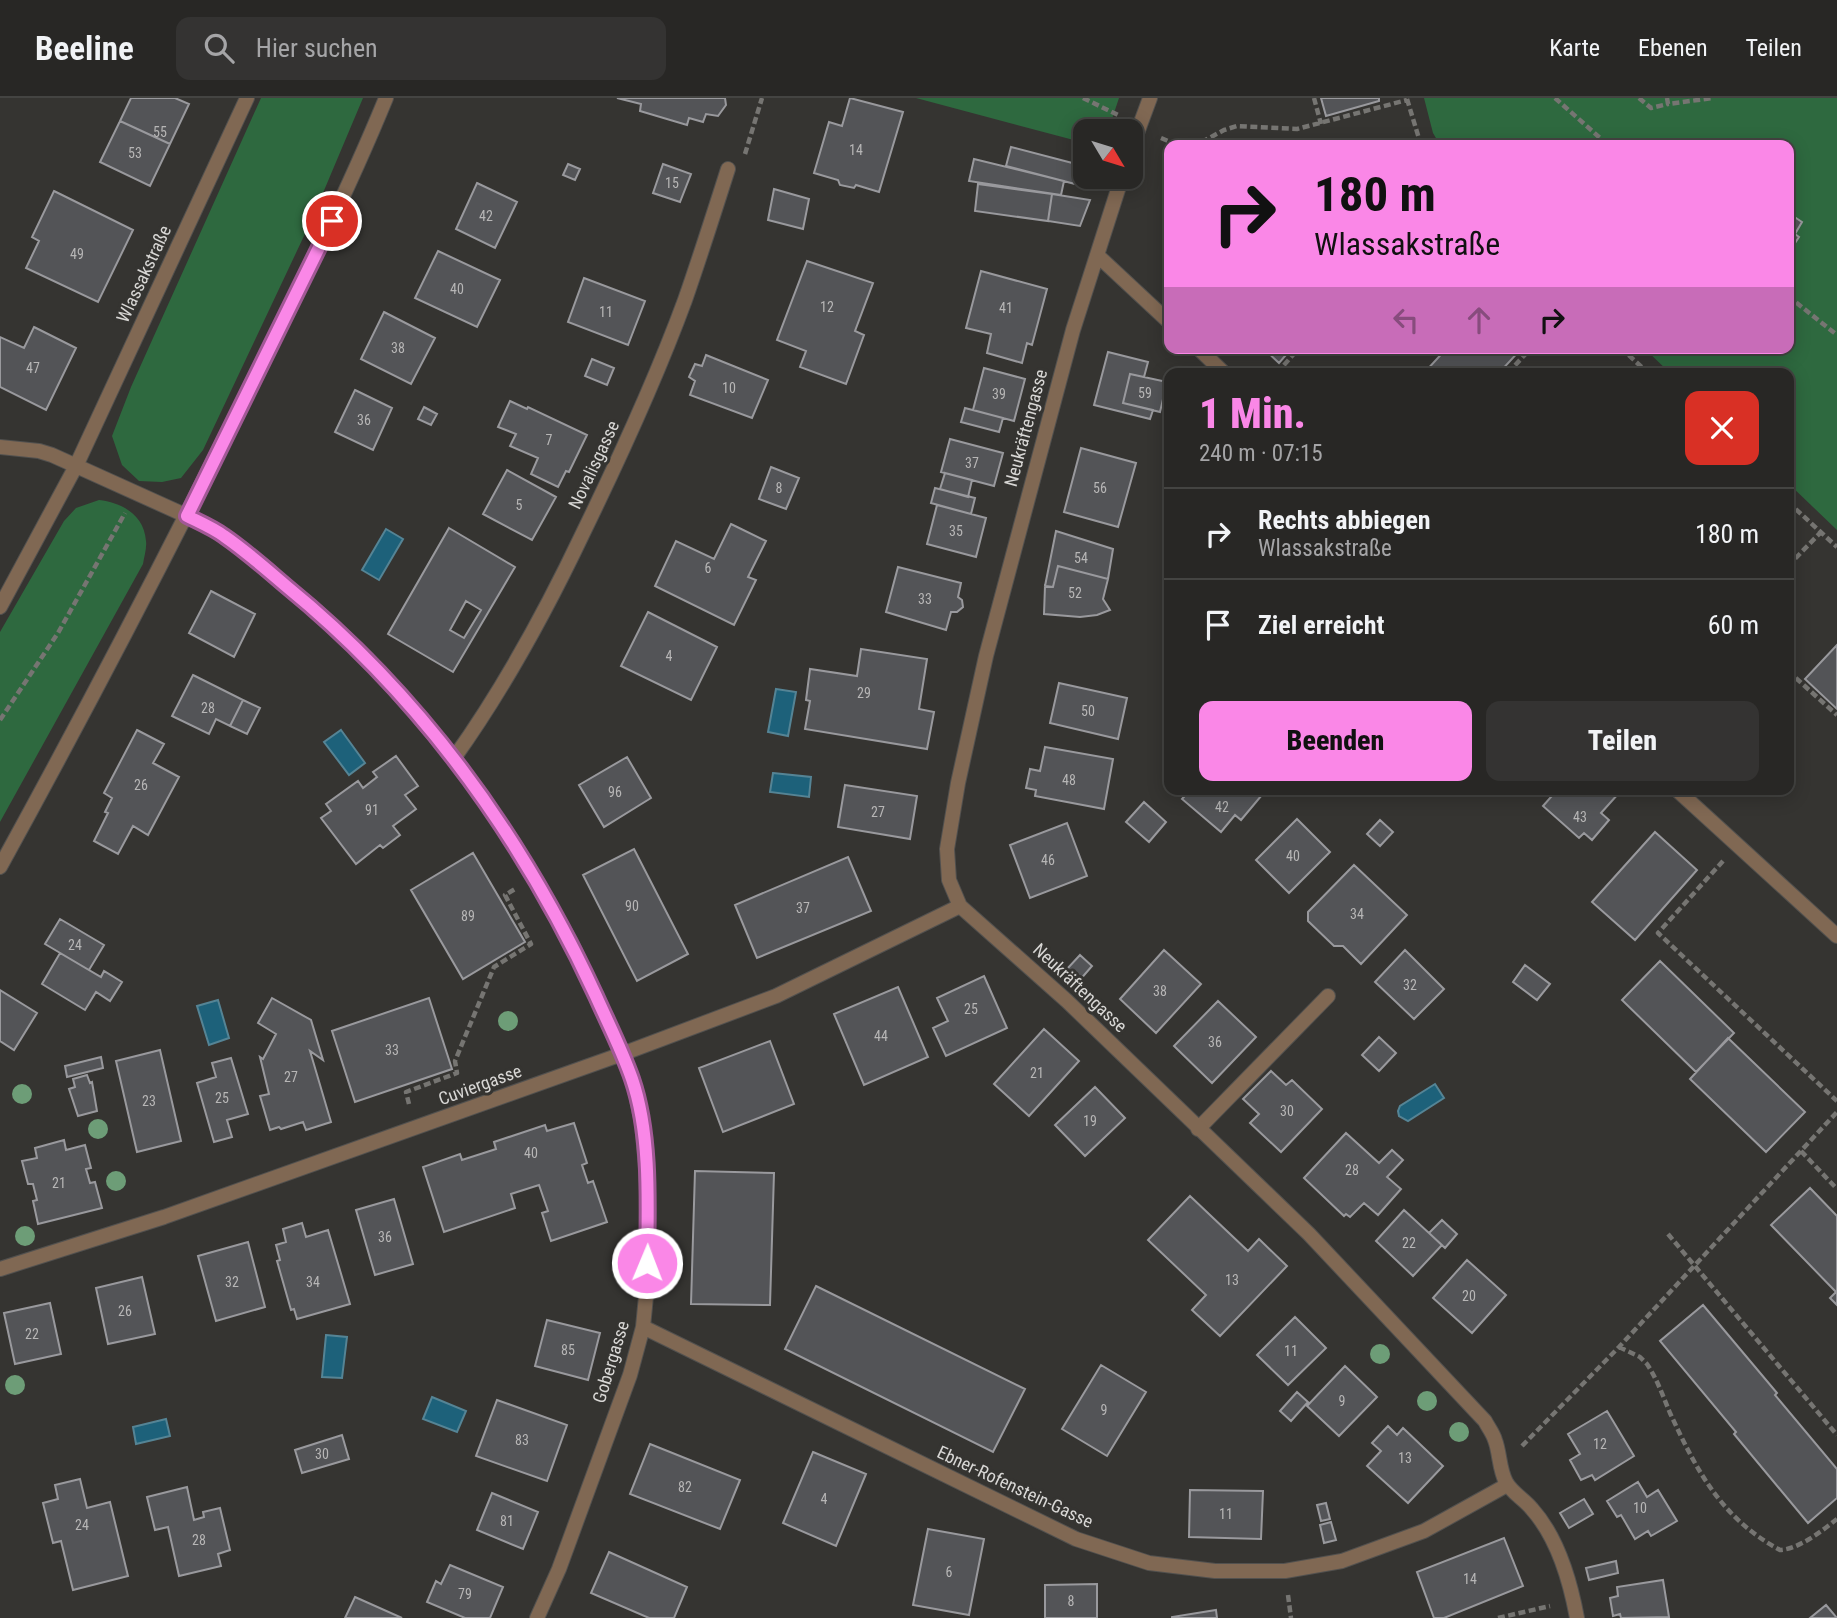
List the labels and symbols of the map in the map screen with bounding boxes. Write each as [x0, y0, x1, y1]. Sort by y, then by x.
north arrow [1073, 119, 1143, 189]
house number: 55 [153, 124, 167, 140]
house number: 14 [849, 142, 863, 158]
house number: 53 [128, 145, 142, 161]
house number: 15 [665, 175, 679, 191]
pin [302, 191, 362, 251]
house number: 42 [479, 208, 493, 224]
street label: Wlassakstraße [112, 222, 175, 326]
house number: 49 [70, 246, 84, 262]
house number: 40 [450, 281, 464, 297]
house number: 12 [820, 299, 834, 315]
house number: 41 [999, 300, 1013, 316]
house number: 11 [599, 304, 613, 320]
house number: 38 [391, 340, 405, 356]
house number: 47 [26, 360, 40, 376]
street label: Neukräftengasse [1000, 367, 1051, 489]
house number: 10 [722, 380, 736, 396]
house number: 59 [1138, 385, 1152, 401]
house number: 39 [992, 386, 1006, 402]
house number: 36 [357, 412, 371, 428]
street label: Novalisgasse [564, 417, 623, 512]
house number: 7 [546, 432, 553, 448]
house number: 37 [965, 455, 979, 471]
house number: 8 [776, 480, 783, 496]
house number: 56 [1093, 480, 1107, 496]
house number: 5 [516, 497, 523, 513]
house number: 35 [949, 523, 963, 539]
house number: 54 [1074, 550, 1088, 566]
house number: 6 [705, 560, 712, 576]
house number: 52 [1068, 585, 1082, 601]
house number: 33 [918, 591, 932, 607]
house number: 4 [666, 648, 673, 664]
house number: 29 [857, 685, 871, 701]
house number: 28 [201, 700, 215, 716]
house number: 50 [1081, 703, 1095, 719]
house number: 48 [1062, 772, 1076, 788]
house number: 26 [134, 777, 148, 793]
house number: 96 [608, 784, 622, 800]
house number: 42 [1215, 799, 1229, 815]
house number: 91 [365, 802, 379, 818]
house number: 27 [871, 804, 885, 820]
house number: 43 [1573, 809, 1587, 825]
house number: 40 [1286, 848, 1300, 864]
house number: 46 [1041, 852, 1055, 868]
house number: 90 [625, 898, 639, 914]
house number: 37 [796, 900, 810, 916]
house number: 34 [1350, 906, 1364, 922]
house number: 89 [461, 908, 475, 924]
house number: 24 [68, 937, 82, 953]
street label: Neukräftengasse [1029, 939, 1132, 1036]
house number: 32 [1403, 977, 1417, 993]
house number: 38 [1153, 983, 1167, 999]
house number: 25 [964, 1001, 978, 1017]
house number: 44 [874, 1028, 888, 1044]
house number: 36 [1208, 1034, 1222, 1050]
house number: 33 [385, 1042, 399, 1058]
street label: Cuviergasse [435, 1060, 524, 1109]
house number: 21 [1030, 1065, 1044, 1081]
house number: 27 [284, 1069, 298, 1085]
house number: 25 [215, 1090, 229, 1106]
house number: 23 [142, 1093, 156, 1109]
house number: 30 [1280, 1103, 1294, 1119]
house number: 19 [1083, 1113, 1097, 1129]
house number: 40 [524, 1145, 538, 1161]
house number: 28 [1345, 1162, 1359, 1178]
house number: 21 [52, 1175, 66, 1191]
position arrow [610, 1226, 684, 1300]
house number: 36 [378, 1229, 392, 1245]
house number: 22 [1402, 1235, 1416, 1251]
house number: 13 [1225, 1272, 1239, 1288]
house number: 32 [225, 1274, 239, 1290]
house number: 34 [306, 1274, 320, 1290]
house number: 20 [1462, 1288, 1476, 1304]
house number: 26 [118, 1303, 132, 1319]
street label: Gobergasse [588, 1318, 633, 1405]
house number: 22 [25, 1326, 39, 1342]
house number: 85 [561, 1342, 575, 1358]
house number: 11 [1284, 1343, 1298, 1359]
house number: 9 [1339, 1393, 1345, 1409]
house number: 9 [1101, 1402, 1107, 1418]
house number: 83 [515, 1432, 529, 1448]
house number: 12 [1593, 1436, 1607, 1452]
street label: Ebner-Rofenstein-Gasse [934, 1441, 1096, 1532]
house number: 30 [315, 1446, 329, 1462]
house number: 13 [1398, 1450, 1412, 1466]
house number: 82 [678, 1479, 692, 1495]
house number: 4 [821, 1491, 828, 1507]
house number: 10 [1633, 1500, 1647, 1516]
house number: 11 [1219, 1506, 1233, 1522]
house number: 81 [500, 1513, 514, 1529]
house number: 24 [75, 1517, 89, 1533]
house number: 28 [192, 1532, 206, 1548]
house number: 6 [946, 1564, 953, 1580]
house number: 14 [1463, 1571, 1477, 1587]
house number: 79 [458, 1586, 472, 1602]
house number: 8 [1068, 1593, 1075, 1609]

